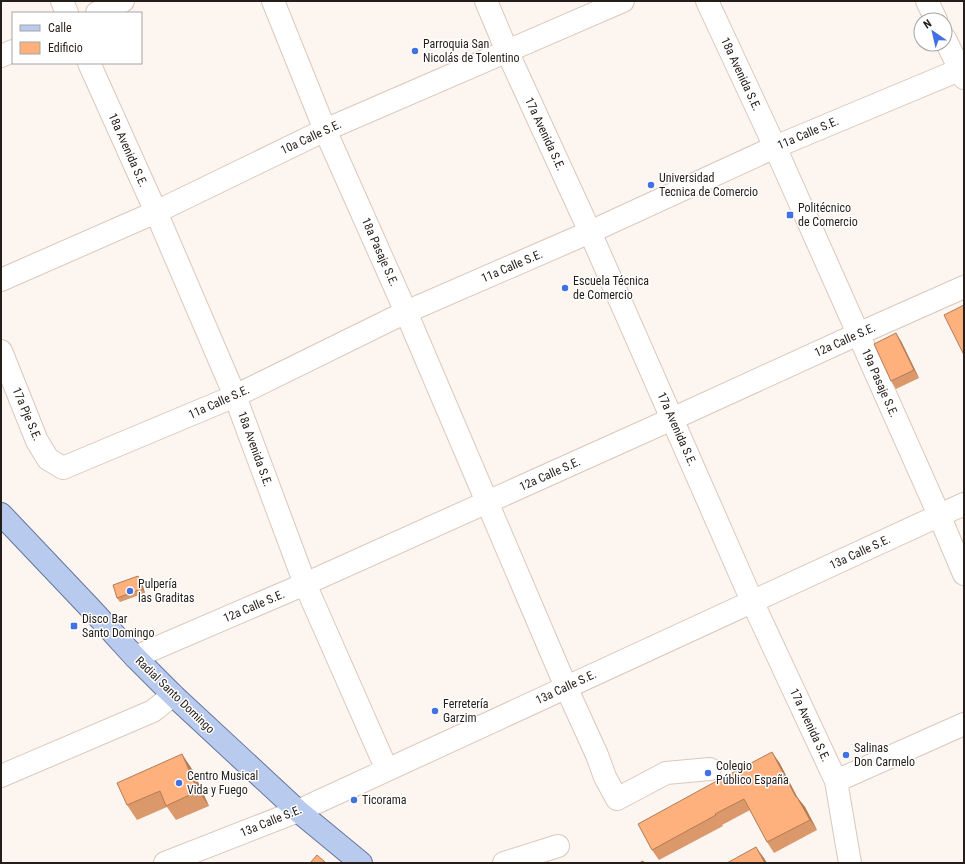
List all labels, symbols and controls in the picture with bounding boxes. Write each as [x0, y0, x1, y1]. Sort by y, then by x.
legend [12, 12, 142, 64]
north arrow [913, 12, 953, 52]
text: N [921, 17, 934, 31]
text: Calle [48, 21, 72, 35]
street label: 18a Avenida S.E. [718, 35, 764, 113]
place label: Parroquia San Nicolás de Tolentino [423, 37, 520, 65]
text: Edificio [48, 41, 83, 55]
marker: Parroquia San Nicolás de Tolentino [410, 46, 420, 56]
street label: 17a Avenida S.E. [522, 95, 568, 173]
street label: 18a Avenida S.E. [105, 111, 151, 189]
street label: 11a Calle S.E. [775, 114, 841, 152]
street label: 10a Calle S.E. [278, 117, 344, 157]
place label: Universidad Tecnica de Comercio [659, 171, 758, 199]
marker: Universidad Tecnica de Comercio [646, 180, 656, 190]
place label: Politécnico de Comercio [798, 201, 858, 229]
marker: Politécnico de Comercio [785, 210, 795, 220]
street label: 18a Pasaje S.E. [359, 216, 401, 288]
street label: 11a Calle S.E. [479, 247, 545, 285]
place label: Escuela Técnica de Comercio [573, 274, 649, 302]
marker: Escuela Técnica de Comercio [560, 283, 570, 293]
street label: 12a Calle S.E. [812, 320, 878, 360]
street label: 19a Pasaje S.E. [859, 347, 901, 419]
street label: 11a Calle S.E. [186, 382, 252, 422]
street label: 17a Pje S.E. [9, 385, 45, 443]
street label: 17a Avenida S.E. [654, 390, 700, 468]
street label: 18a Avenida S.E. [235, 409, 275, 489]
street label: 12a Calle S.E. [517, 454, 583, 494]
street label: 13a Calle S.E. [827, 532, 893, 572]
place label: Pulpería las Graditas [138, 577, 194, 605]
marker: Pulpería las Graditas [125, 586, 135, 596]
street label: 12a Calle S.E. [221, 587, 287, 625]
place label: Disco Bar Santo Domingo [82, 612, 154, 640]
marker: Disco Bar Santo Domingo [69, 621, 79, 631]
street label: Radial Santo Domingo [133, 654, 217, 736]
street label: 13a Calle S.E. [533, 667, 599, 707]
street label: 17a Avenida S.E. [787, 686, 833, 764]
place label: Ferretería Garzim [443, 697, 489, 725]
marker: Ferretería Garzim [430, 706, 440, 716]
place label: Salinas Don Carmelo [854, 741, 915, 769]
marker: Salinas Don Carmelo [841, 750, 851, 760]
place label: Colegio Público España [716, 759, 789, 787]
marker: Colegio Público España [703, 768, 713, 778]
place label: Centro Musical Vida y Fuego [187, 769, 258, 797]
marker: Centro Musical Vida y Fuego [174, 778, 184, 788]
place label: Ticorama [362, 793, 407, 807]
marker: Ticorama [349, 795, 359, 805]
street label: 13a Calle S.E. [238, 802, 304, 840]

